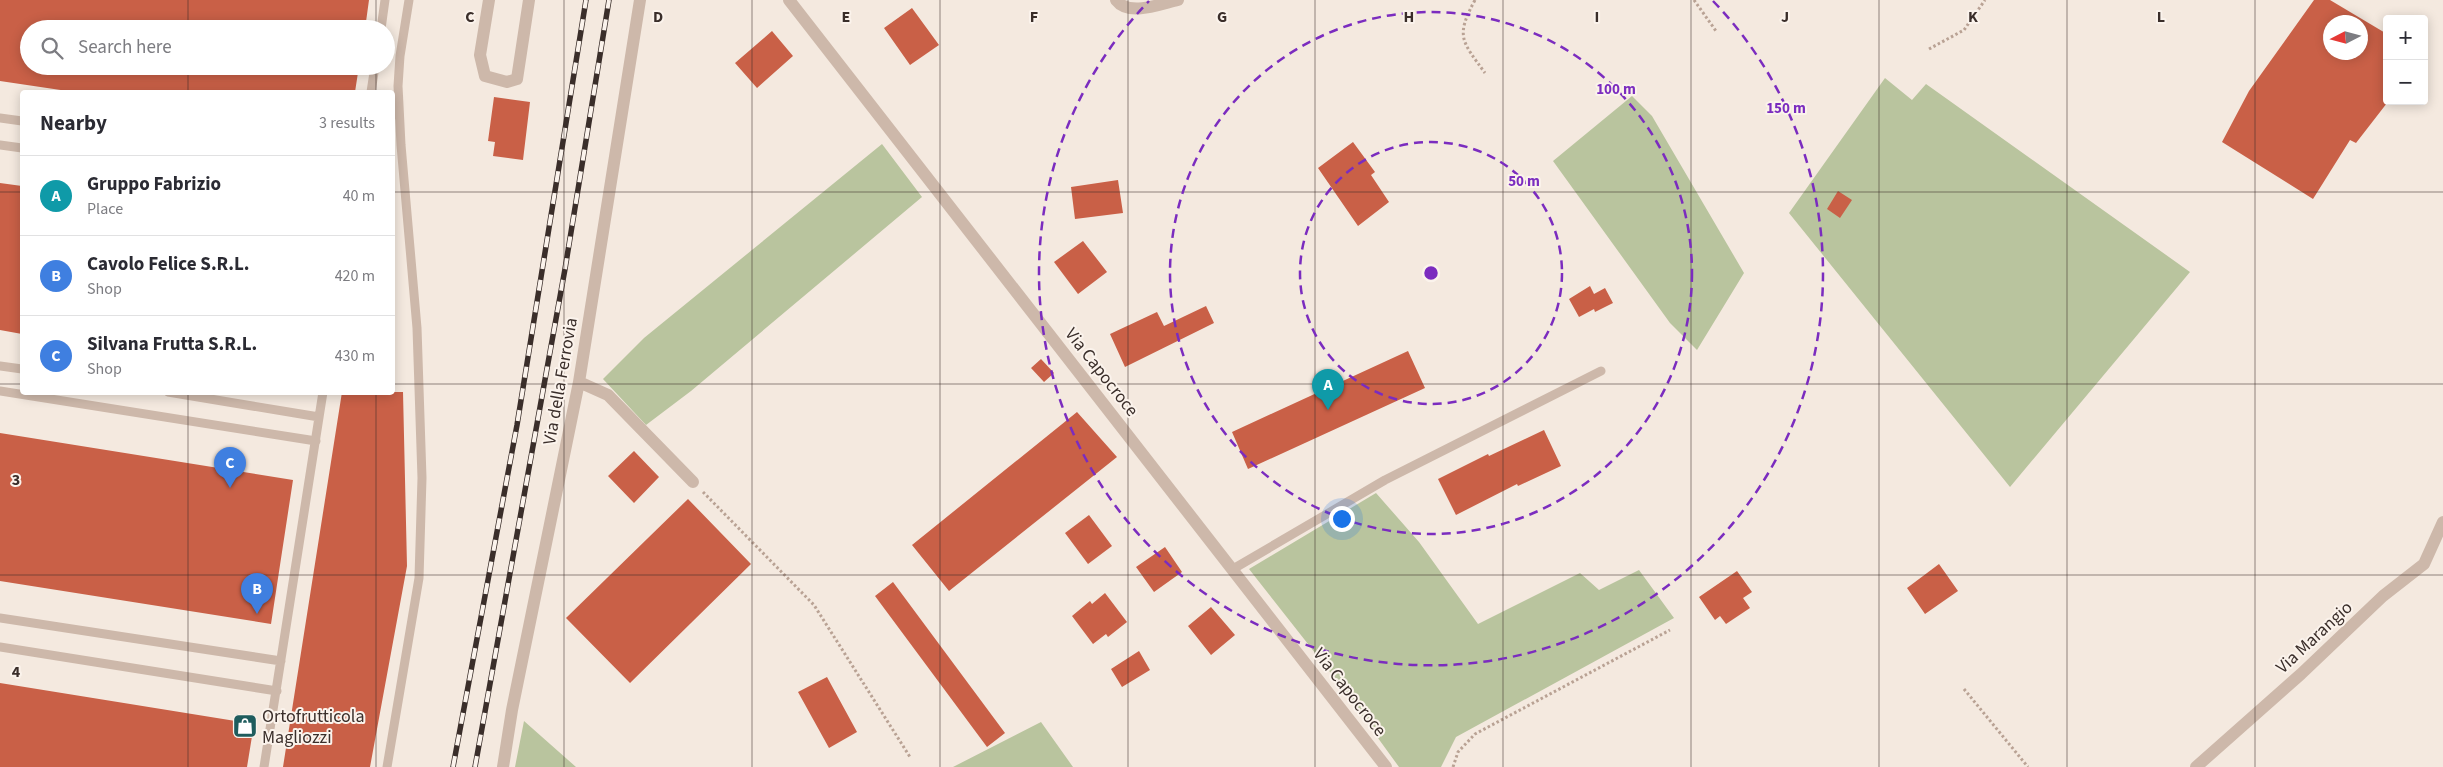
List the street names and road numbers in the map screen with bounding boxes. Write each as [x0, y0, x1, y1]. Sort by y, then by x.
street label: Via della Ferrovia [537, 316, 584, 447]
street label: Via Capocroce [1059, 323, 1144, 422]
street label: Via Marangio [2271, 595, 2358, 679]
street label: Via Capocroce [1307, 643, 1392, 742]

